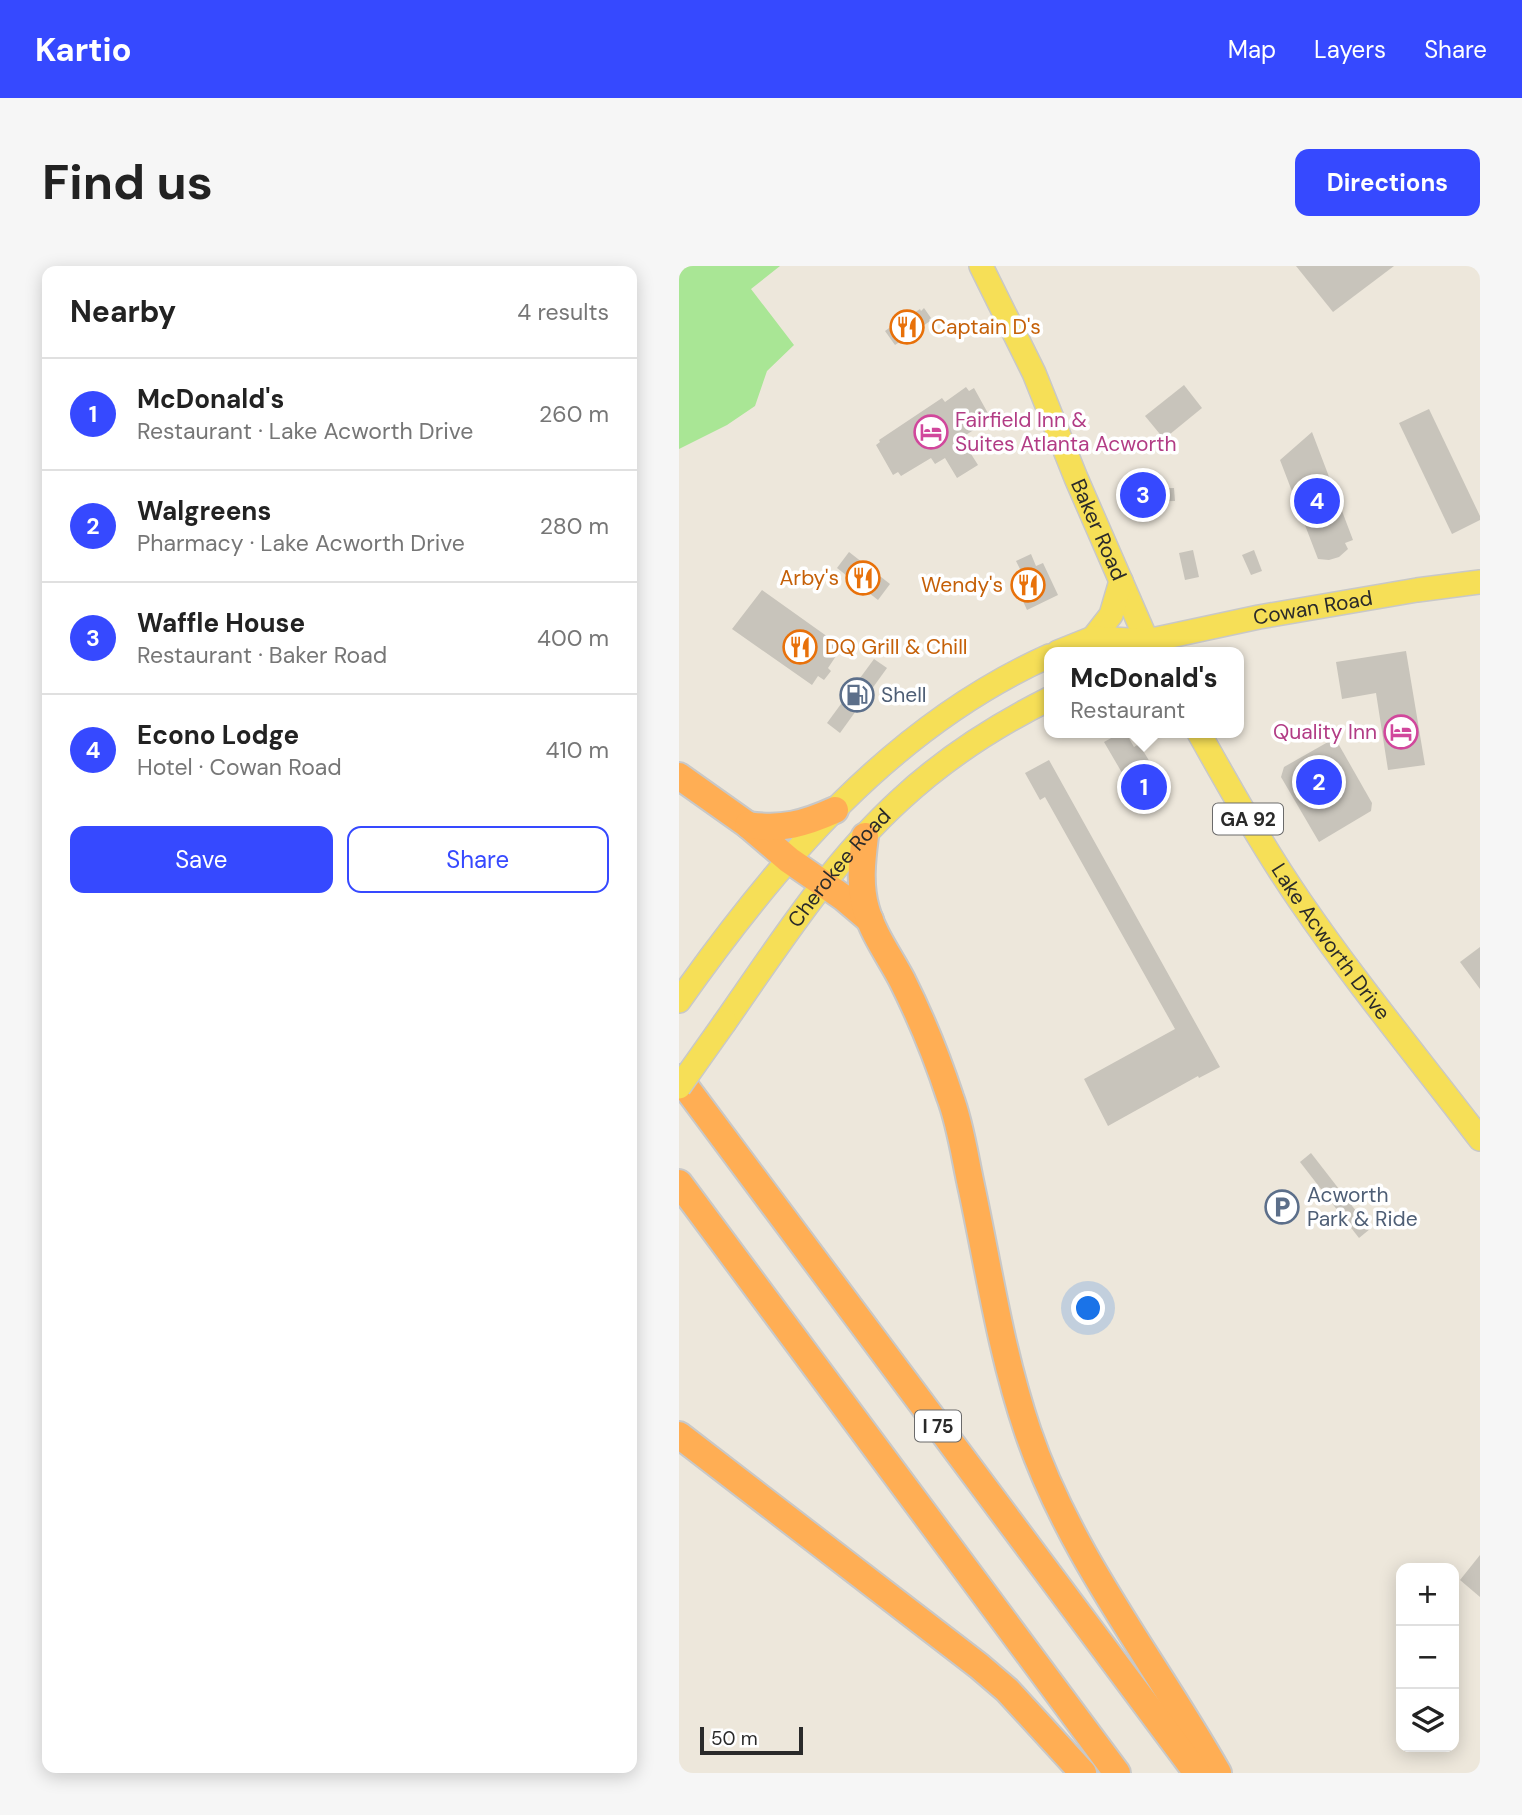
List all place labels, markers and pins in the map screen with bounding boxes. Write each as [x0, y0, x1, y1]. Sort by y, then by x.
restaurant icon: Captain D's [888, 308, 926, 346]
place label: Captain D's [931, 313, 1041, 341]
place label: Fairfield Inn & Suites Atlanta Acworth [955, 406, 1177, 458]
hotel icon: Fairfield Inn & Suites Atlanta Acworth [912, 413, 950, 451]
pin: 3 [1120, 469, 1166, 521]
pin: 4 [1294, 475, 1340, 527]
restaurant icon: Arby's [844, 559, 882, 597]
place label: Arby's [779, 564, 839, 592]
restaurant icon: Wendy's [1009, 566, 1047, 604]
place label: Wendy's [921, 571, 1003, 599]
restaurant icon: DQ Grill & Chill [781, 628, 819, 666]
place label: DQ Grill & Chill [825, 633, 968, 661]
fuel station icon: Shell [838, 676, 876, 714]
place label: Shell [881, 681, 927, 709]
hotel icon: Quality Inn [1382, 713, 1420, 751]
place label: Quality Inn [1273, 718, 1377, 746]
pin: 2 [1296, 756, 1342, 808]
pin: 1 [1121, 761, 1167, 813]
place label: Acworth Park & Ride [1307, 1181, 1418, 1233]
parking icon: Acworth Park & Ride [1263, 1188, 1301, 1226]

